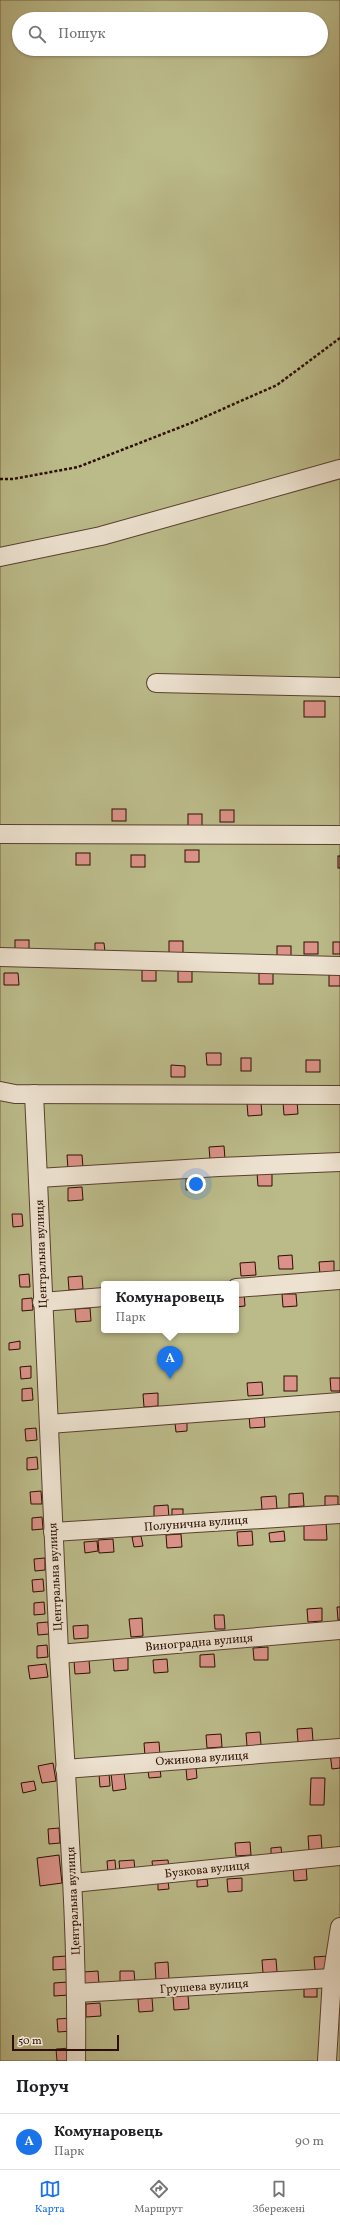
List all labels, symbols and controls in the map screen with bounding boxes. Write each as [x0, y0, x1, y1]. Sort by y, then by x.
search box [12, 12, 328, 56]
icon: search [26, 23, 48, 45]
text: Пошук [58, 24, 106, 45]
your location [186, 1174, 206, 1194]
street label: Центральна вулиця [32, 1199, 52, 1309]
popup [101, 1281, 239, 1333]
text: Комунаровець [116, 1288, 224, 1309]
text: Парк [116, 1309, 146, 1327]
pin: A [157, 1346, 183, 1379]
street label: Полунична вулиця [144, 1512, 249, 1536]
street label: Центральна вулиця [45, 1522, 67, 1632]
street label: Виноградна вулиця [144, 1630, 254, 1656]
street label: Ожинова вулиця [155, 1748, 249, 1770]
street label: Центральна вулиця [63, 1846, 85, 1956]
street label: Бузкова вулиця [164, 1858, 250, 1882]
street label: Грушева вулиця [159, 1976, 249, 1998]
scale bar [12, 2033, 119, 2052]
text: 50 m [18, 2034, 42, 2049]
text: Поруч [16, 2076, 69, 2099]
text: Комунаровець [54, 2122, 163, 2143]
text: A [24, 2133, 34, 2151]
text: 90 m [295, 2133, 324, 2151]
text: Парк [54, 2143, 84, 2161]
tab: Карта [35, 2178, 65, 2217]
tab: Маршрут [134, 2178, 183, 2217]
tab: Збережені [253, 2178, 305, 2217]

